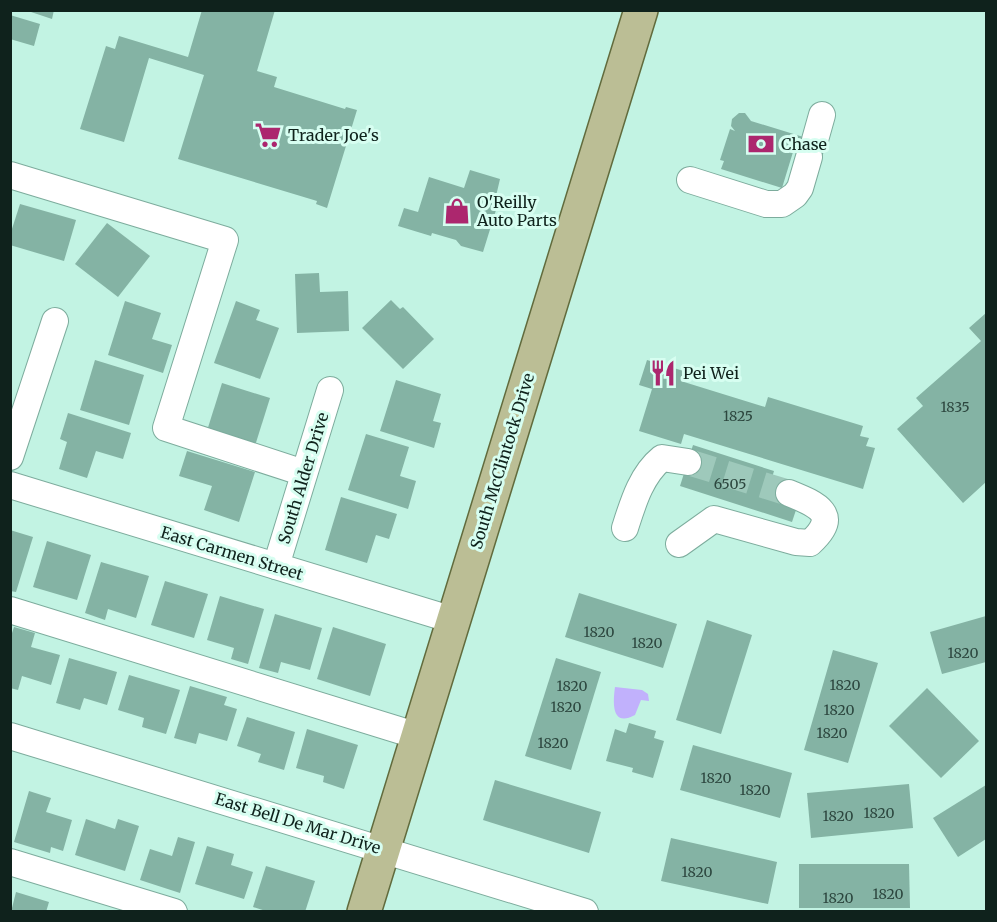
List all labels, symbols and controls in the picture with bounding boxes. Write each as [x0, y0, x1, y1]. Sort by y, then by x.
supermarket icon: Trader Joe's [253, 120, 283, 150]
place label: Trader Joe's [288, 125, 379, 145]
bank icon: Chase [746, 129, 776, 159]
place label: Chase [781, 134, 827, 154]
place label: O'Reilly Auto Parts [476, 192, 557, 230]
shop icon: O'Reilly Auto Parts [442, 196, 472, 226]
restaurant icon: Pei Wei [648, 358, 678, 388]
place label: Pei Wei [683, 363, 739, 383]
street label: South McClintock Drive [466, 370, 538, 552]
house number: 1835 [940, 398, 970, 416]
house number: 1825 [723, 407, 753, 425]
street label: South Alder Drive [273, 410, 333, 546]
house number: 6505 [714, 475, 746, 493]
street label: East Carmen Street [158, 522, 306, 584]
house number: 1820 [583, 623, 615, 641]
house number: 1820 [631, 634, 663, 652]
house number: 1820 [947, 644, 979, 662]
house number: 1820 [829, 676, 861, 694]
house number: 1820 [556, 677, 588, 695]
house number: 1820 [550, 698, 582, 716]
house number: 1820 [823, 701, 855, 719]
house number: 1820 [816, 724, 848, 742]
house number: 1820 [537, 734, 569, 752]
house number: 1820 [700, 769, 732, 787]
house number: 1820 [739, 781, 771, 799]
street label: East Bell De Mar Drive [213, 788, 383, 858]
house number: 1820 [863, 804, 895, 822]
house number: 1820 [822, 807, 854, 825]
house number: 1820 [681, 863, 713, 881]
house number: 1820 [872, 885, 904, 903]
house number: 1820 [822, 889, 854, 907]

